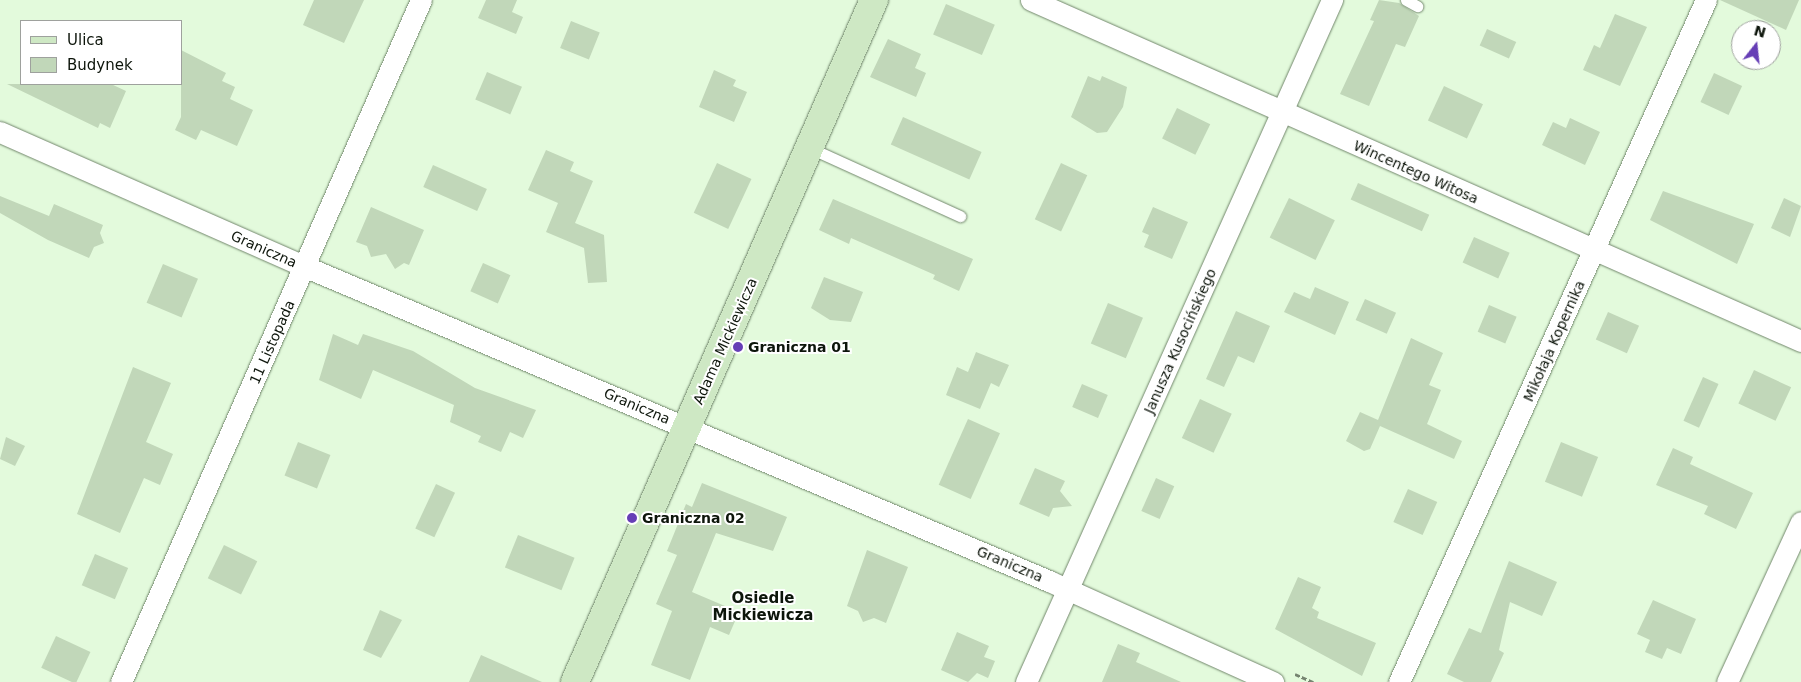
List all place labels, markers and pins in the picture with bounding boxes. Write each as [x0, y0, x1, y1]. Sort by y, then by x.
place label: Graniczna 01 [748, 339, 851, 355]
marker: Graniczna 01 [732, 341, 744, 353]
place label: Graniczna 02 [642, 510, 745, 526]
marker: Graniczna 02 [626, 512, 638, 524]

